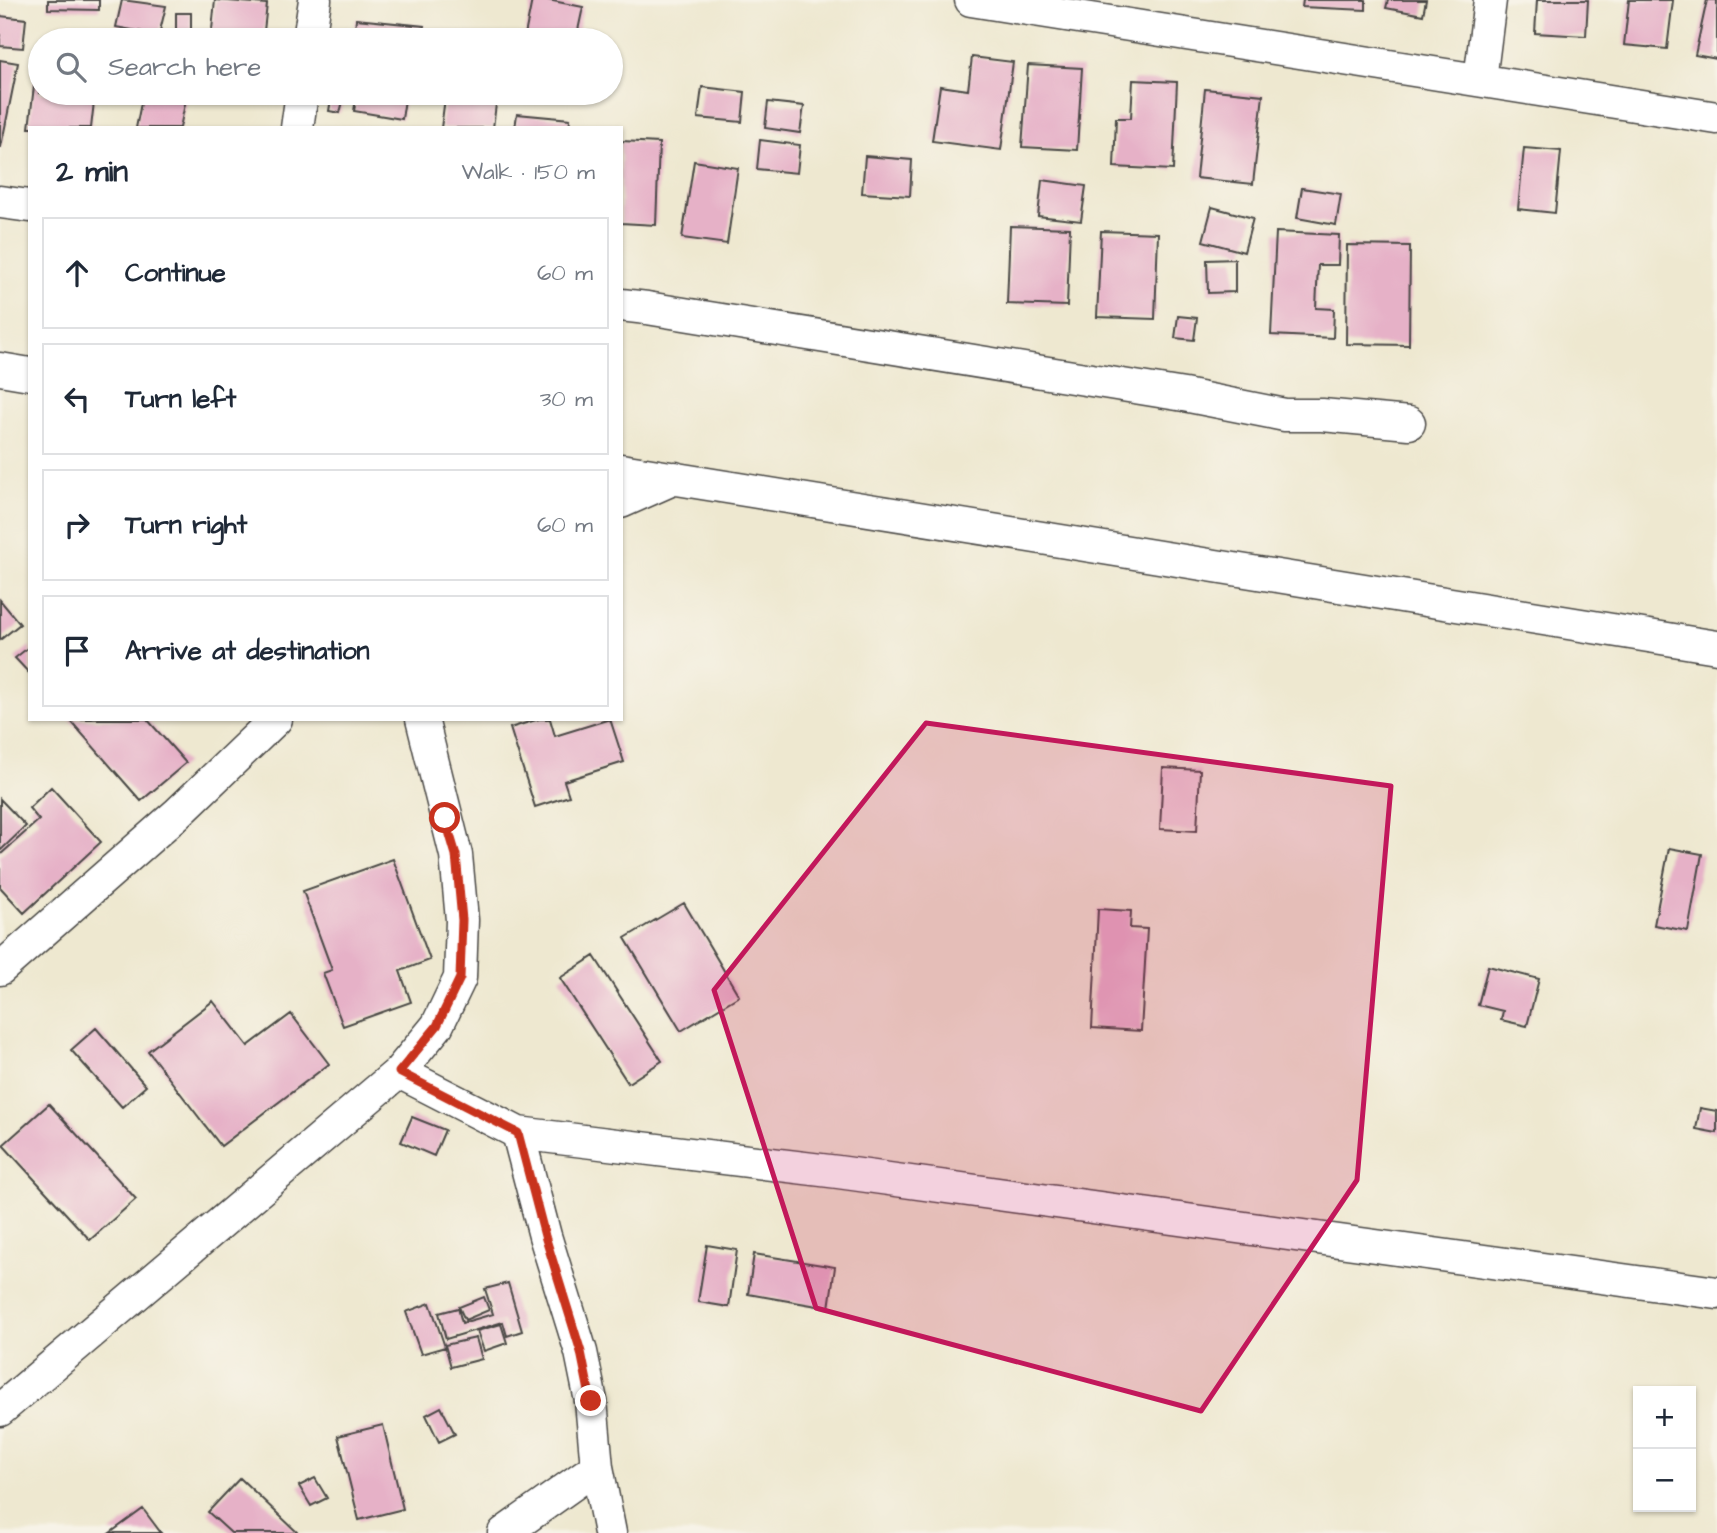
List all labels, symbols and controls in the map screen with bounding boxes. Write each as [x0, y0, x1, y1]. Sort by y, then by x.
search box [28, 28, 623, 105]
icon: search [52, 48, 90, 86]
text: Search here [108, 49, 261, 85]
text: 2 min [56, 151, 128, 193]
text: Walk · 150 m [461, 156, 595, 188]
icon: ahead [58, 254, 96, 292]
text: Continue [125, 255, 226, 291]
text: 60 m [537, 257, 593, 289]
icon: left [58, 380, 96, 418]
text: Turn left [125, 381, 236, 417]
text: 30 m [540, 383, 593, 415]
icon: right [58, 506, 96, 544]
text: Turn right [125, 507, 247, 543]
text: 60 m [537, 509, 593, 541]
icon: arrive [58, 632, 96, 670]
text: Arrive at destination [125, 633, 370, 669]
route start [429, 802, 460, 833]
route end [575, 1385, 606, 1416]
map controls [1633, 1386, 1696, 1512]
button: + [1633, 1386, 1696, 1449]
button: − [1633, 1449, 1696, 1512]

